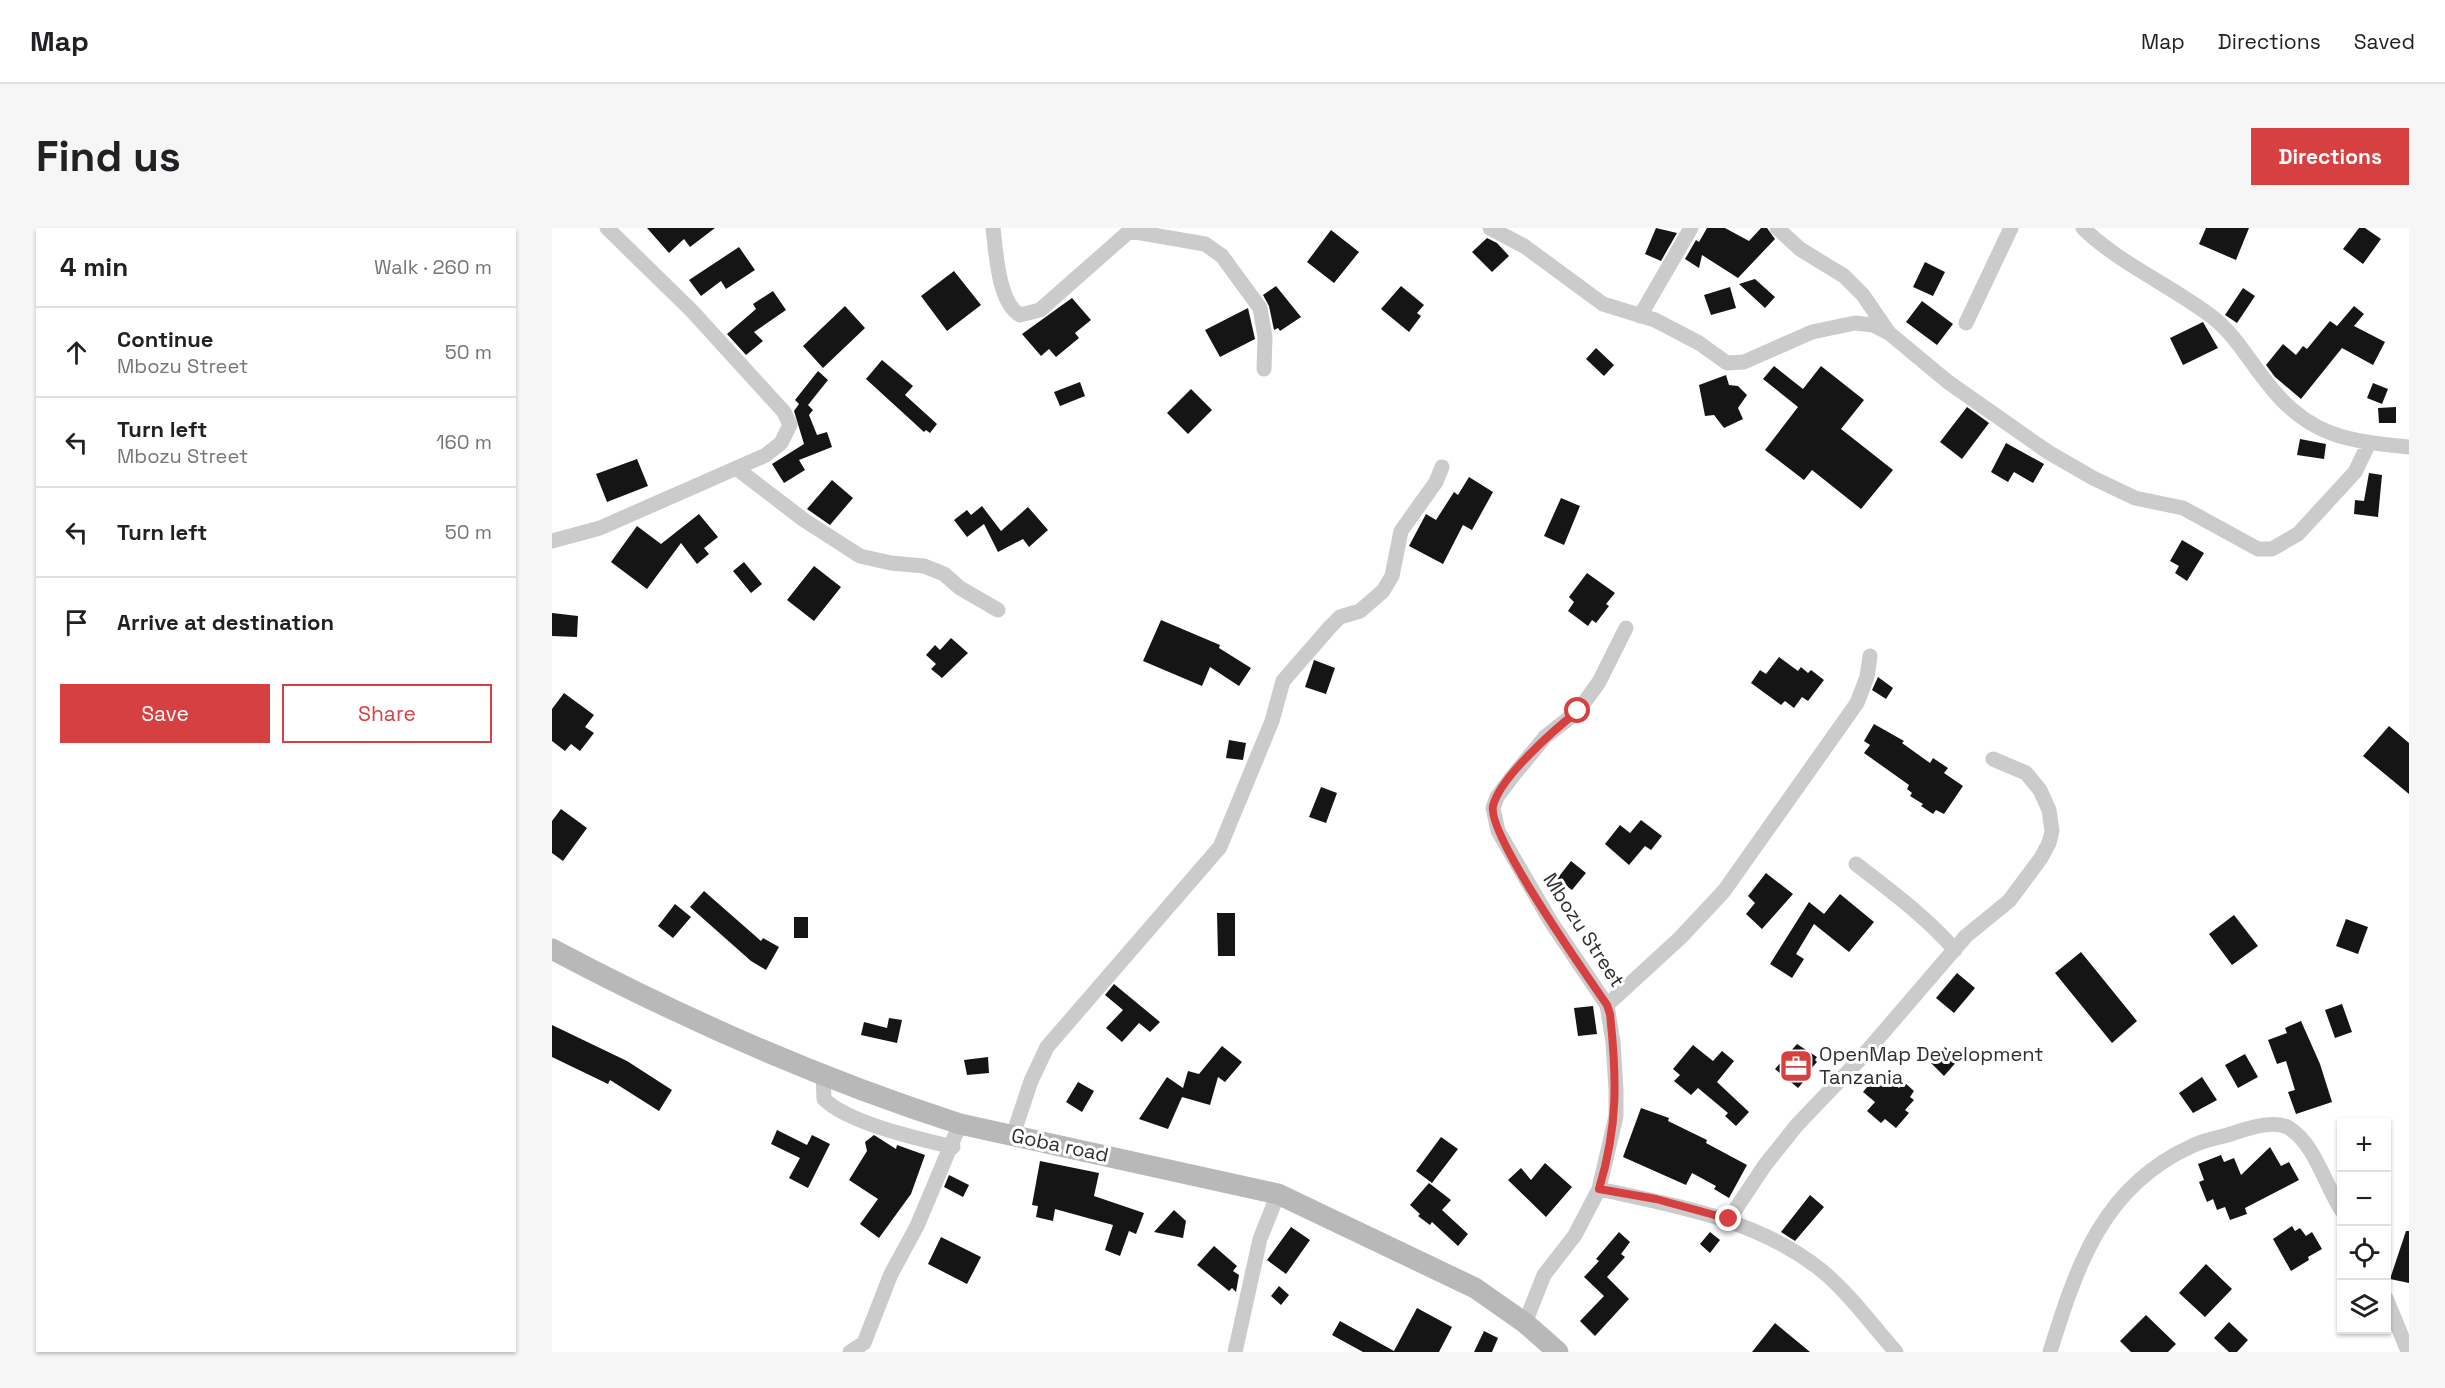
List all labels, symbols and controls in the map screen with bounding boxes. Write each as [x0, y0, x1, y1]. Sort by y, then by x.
text: Map [30, 23, 89, 59]
text: Map [2141, 28, 2185, 55]
text: Directions [2218, 28, 2321, 55]
text: Saved [2354, 28, 2415, 55]
button: Directions [2251, 128, 2409, 185]
text: Find us [36, 130, 181, 183]
text: 4 min [60, 250, 128, 284]
text: Walk · 260 m [374, 254, 492, 280]
text: Continue [117, 325, 213, 353]
icon: ahead [60, 336, 93, 369]
text: 50 m [445, 339, 492, 365]
text: Mbozu Street [117, 353, 248, 379]
text: Turn left [117, 415, 207, 443]
icon: left [60, 426, 93, 459]
text: 160 m [436, 429, 492, 455]
text: Mbozu Street [117, 443, 248, 469]
icon: left [60, 516, 93, 549]
text: Turn left [117, 518, 207, 546]
text: 50 m [445, 519, 492, 545]
icon: arrive [60, 606, 93, 639]
text: Arrive at destination [117, 608, 334, 636]
button: Save [60, 684, 270, 743]
button: Share [282, 684, 492, 743]
route start [1564, 697, 1590, 723]
street label: Mbozu Street [1537, 868, 1631, 992]
place label: OpenMap Development Tanzania [1819, 1041, 2043, 1090]
office icon: OpenMap Development Tanzania [1778, 1048, 1814, 1084]
map controls [2337, 1118, 2391, 1334]
button: + [2337, 1118, 2391, 1172]
street label: Goba road [1009, 1122, 1111, 1168]
button: − [2337, 1172, 2391, 1226]
route end [1715, 1205, 1741, 1231]
button: locate [2337, 1226, 2391, 1280]
button: layers [2337, 1280, 2391, 1334]

